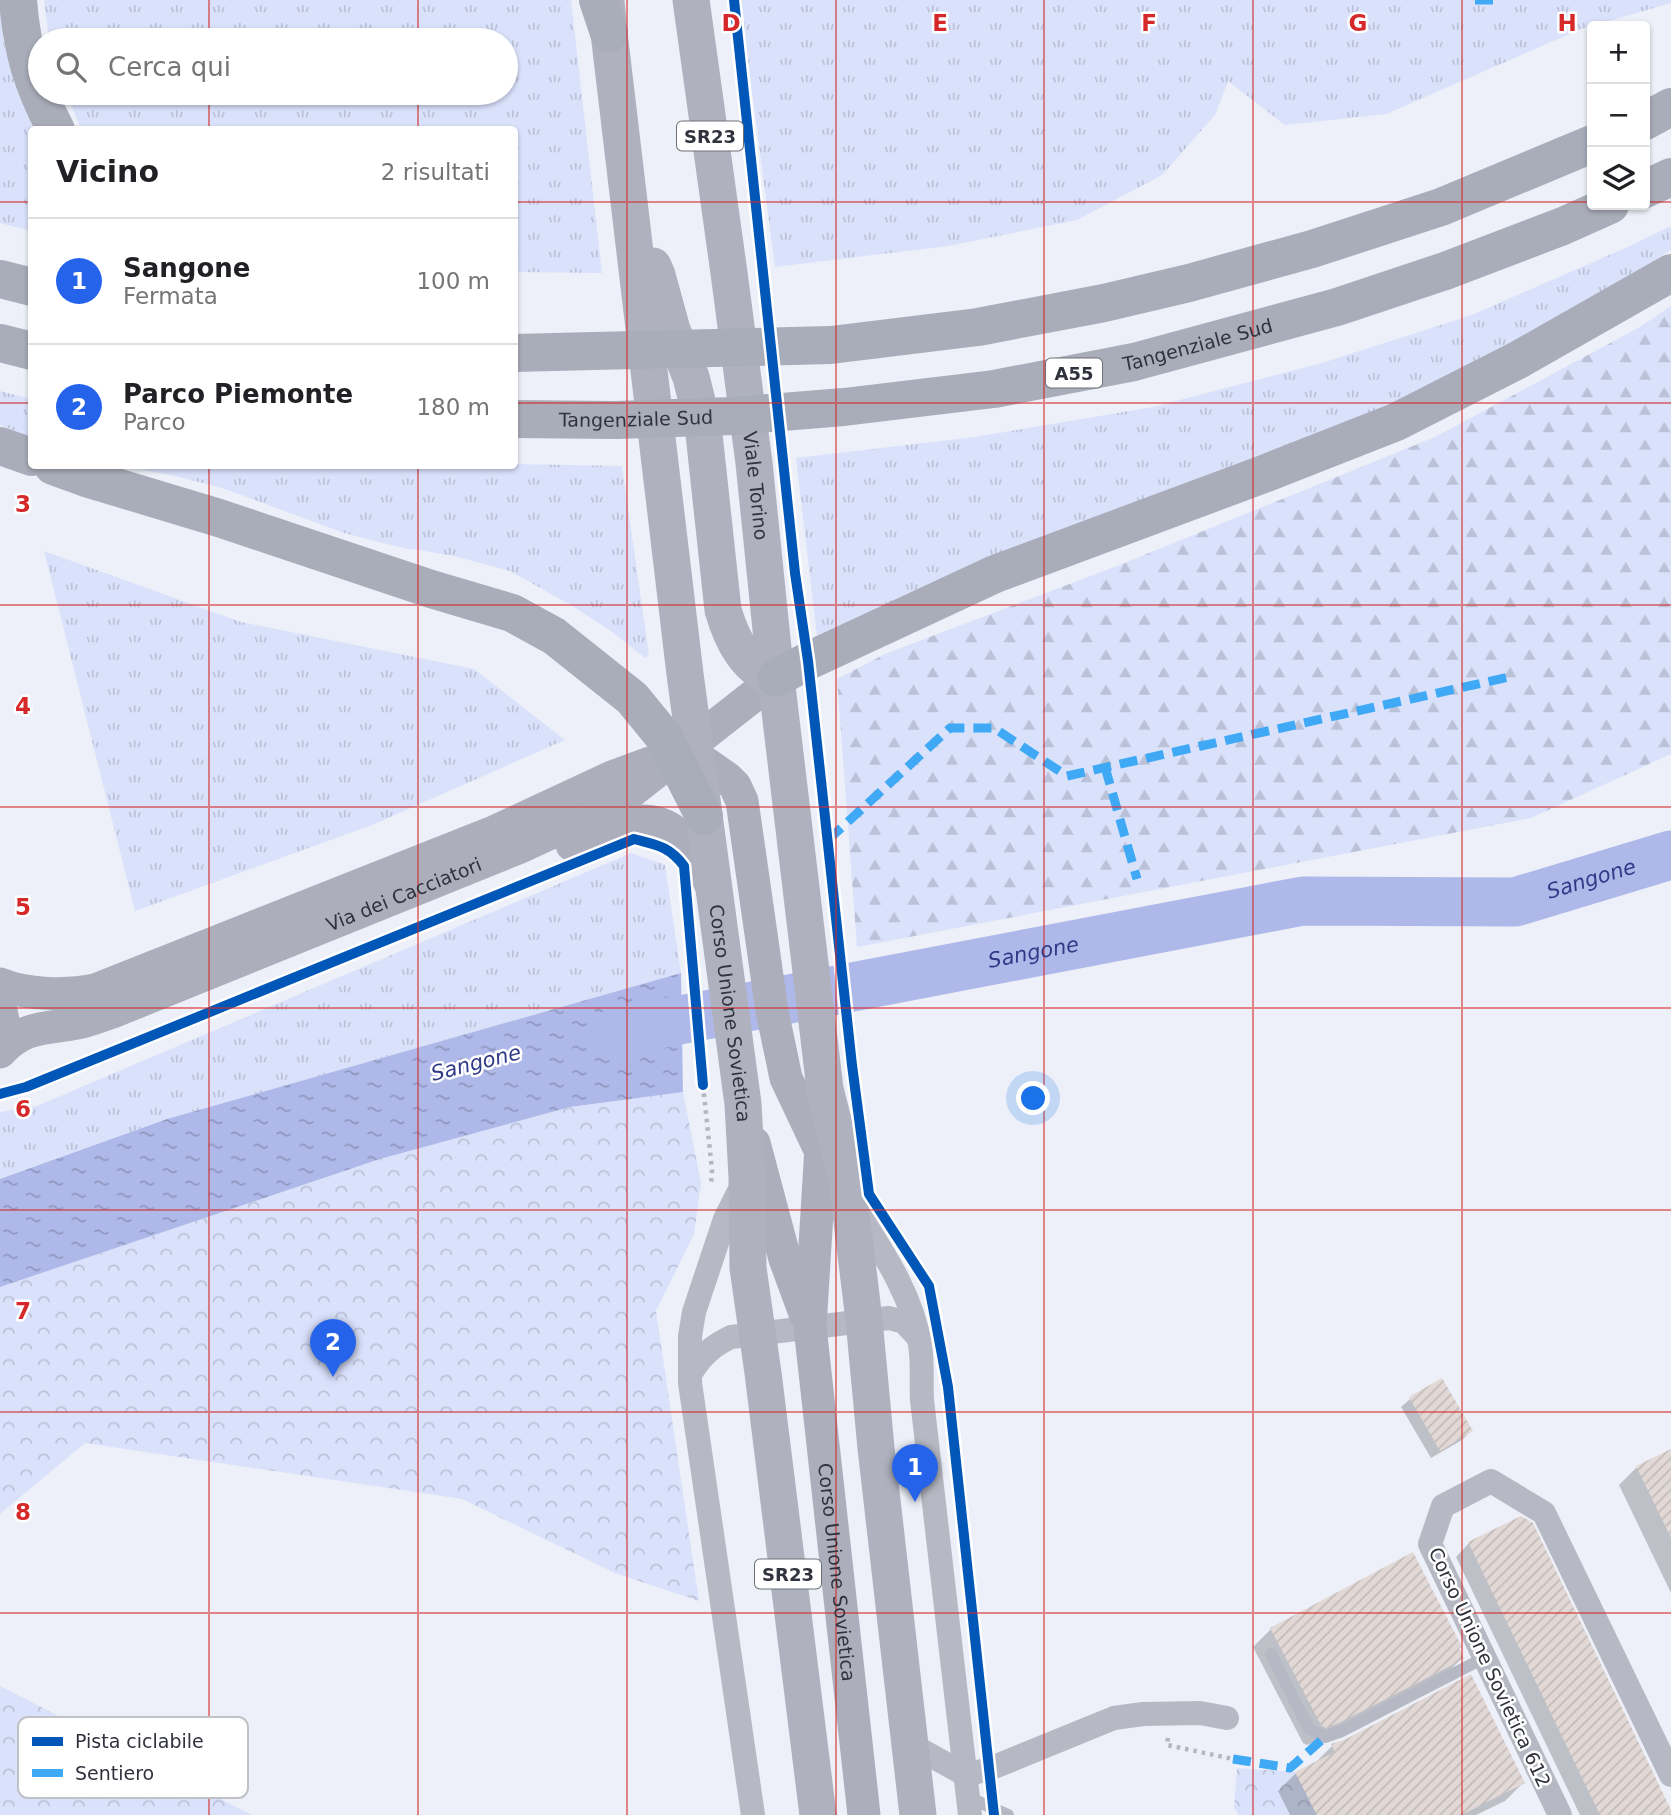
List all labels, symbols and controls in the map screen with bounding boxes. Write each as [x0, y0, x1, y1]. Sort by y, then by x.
text: D [721, 10, 741, 36]
text: E [932, 10, 948, 36]
text: F [1141, 10, 1157, 36]
text: G [1349, 10, 1367, 36]
text: H [1557, 10, 1577, 36]
map controls [1587, 21, 1650, 210]
button: + [1587, 21, 1650, 84]
search box [28, 28, 518, 105]
icon: search [52, 48, 90, 86]
text: Cerca qui [108, 52, 231, 82]
button: − [1587, 84, 1650, 147]
road number: SR23 [677, 121, 743, 150]
button: layers [1587, 147, 1650, 210]
text: Vicino [56, 154, 159, 189]
text: 2 risultati [381, 159, 490, 185]
text: Sangone [123, 253, 250, 283]
text: 1 [71, 268, 87, 294]
text: 100 m [416, 268, 490, 294]
text: Fermata [123, 283, 218, 309]
street label: Tangenziale Sud [1120, 314, 1275, 375]
road number: A55 [1046, 358, 1102, 388]
text: Parco Piemonte [123, 379, 353, 409]
text: 2 [71, 394, 87, 420]
text: 180 m [416, 394, 490, 420]
street label: Tangenziale Sud [558, 406, 713, 431]
text: Parco [123, 409, 186, 435]
street label: Viale Torino [739, 430, 773, 541]
text: 3 [15, 491, 31, 517]
text: 4 [15, 693, 31, 719]
street label: Via dei Cacciatori [323, 853, 485, 935]
water label: Sangone [1544, 854, 1639, 904]
text: 5 [15, 894, 31, 920]
street label: Corso Unione Sovietica [705, 903, 755, 1123]
water label: Sangone [986, 932, 1081, 973]
water label: Sangone [429, 1040, 523, 1086]
your location [1016, 1081, 1050, 1115]
text: 6 [15, 1096, 31, 1122]
text: 7 [15, 1298, 31, 1324]
pin: 2 [310, 1319, 356, 1377]
pin: 1 [892, 1444, 938, 1502]
street label: Corso Unione Sovietica [814, 1462, 860, 1683]
text: 8 [15, 1499, 31, 1525]
street label: Corso Unione Sovietica 612 [1425, 1544, 1555, 1790]
road number: SR23 [755, 1560, 821, 1588]
legend [18, 1717, 248, 1798]
text: Pista ciclabile [75, 1730, 204, 1752]
text: Sentiero [75, 1762, 154, 1784]

